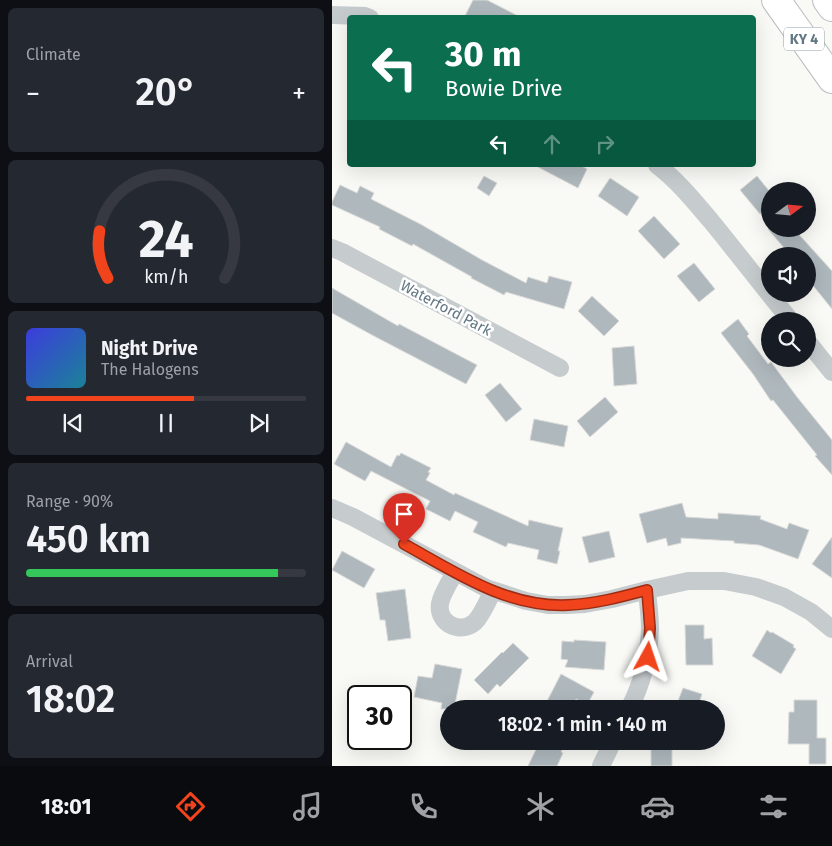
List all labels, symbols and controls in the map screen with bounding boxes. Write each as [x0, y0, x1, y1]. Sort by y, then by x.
road number: KY 4 [784, 28, 824, 50]
text: 30 m [445, 33, 522, 75]
icon: left [362, 35, 427, 100]
text: Climate [26, 45, 81, 64]
text: 20° [135, 69, 197, 115]
text: Bowie Drive [445, 75, 563, 102]
text: − [26, 77, 40, 110]
text: + [292, 77, 306, 110]
icon: left [485, 130, 513, 158]
icon: ahead [538, 130, 566, 158]
icon: right [591, 130, 619, 158]
north arrow [761, 182, 816, 238]
map controls [761, 182, 816, 367]
text: 24 [139, 208, 193, 271]
button: sound [761, 247, 816, 302]
text: km/h [144, 266, 188, 288]
street label: Waterford Park [397, 276, 495, 340]
button: search [761, 312, 816, 367]
text: Night Drive [101, 337, 198, 360]
text: The Halogens [101, 360, 199, 379]
icon: previous [59, 409, 87, 437]
icon: pause [152, 409, 180, 437]
icon: next [245, 409, 273, 437]
text: Range · 90% [26, 492, 113, 511]
pin [383, 493, 425, 544]
icon: arrive [390, 500, 418, 528]
text: 450 km [26, 516, 151, 562]
position arrow [621, 630, 673, 682]
text: Arrival [26, 652, 73, 671]
text: 18:02 [26, 676, 115, 722]
speed limit sign: 30 [347, 685, 412, 750]
text: 18:02 · 1 min · 140 m [498, 713, 667, 736]
icon: directions [173, 789, 208, 824]
icon: music [290, 789, 325, 824]
icon: phone [406, 789, 441, 824]
icon: climate [523, 789, 558, 824]
icon: car [640, 789, 675, 824]
icon: filters [756, 789, 791, 824]
text: 18:01 [41, 793, 92, 820]

